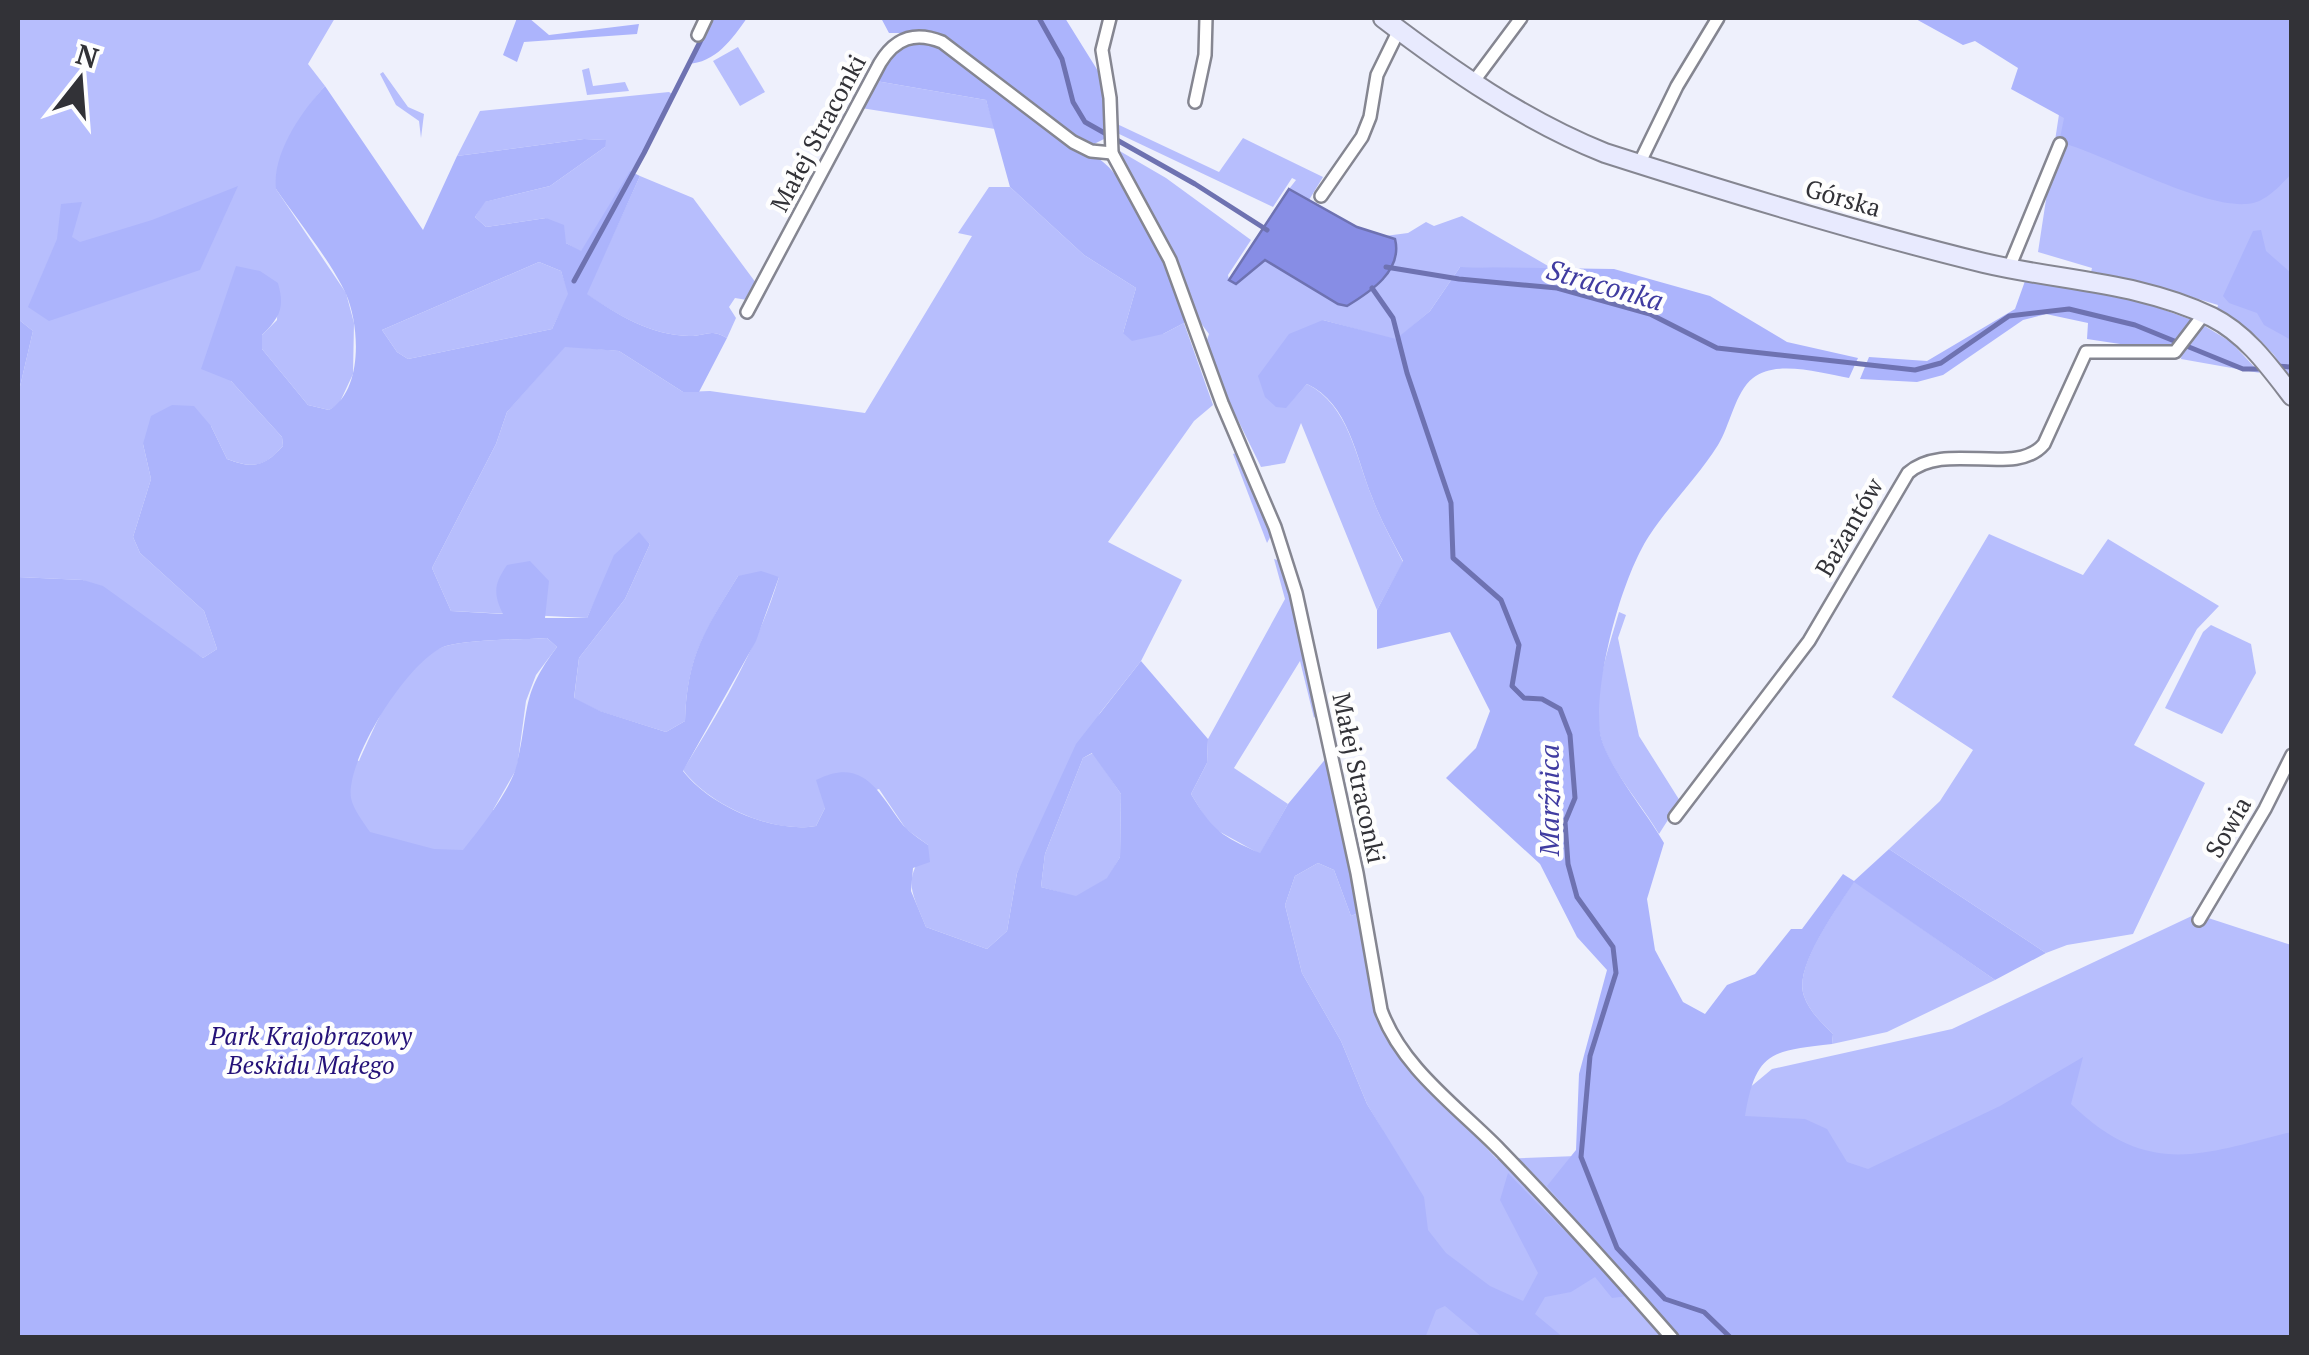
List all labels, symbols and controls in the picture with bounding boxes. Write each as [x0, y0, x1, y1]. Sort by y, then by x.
north arrow [30, 30, 130, 130]
text: N [72, 35, 103, 76]
street label: Małej Straconki [762, 48, 873, 217]
street label: Górska [1802, 171, 1885, 224]
water label: Straconka [1542, 250, 1668, 319]
street label: Bażantów [1807, 471, 1890, 582]
street label: Małej Straconki [1325, 690, 1394, 866]
water label: Marźnica [1530, 744, 1567, 857]
street label: Sowia [2197, 790, 2258, 863]
park label: Park Krajobrazowy Beskidu Małego [209, 1019, 413, 1081]

